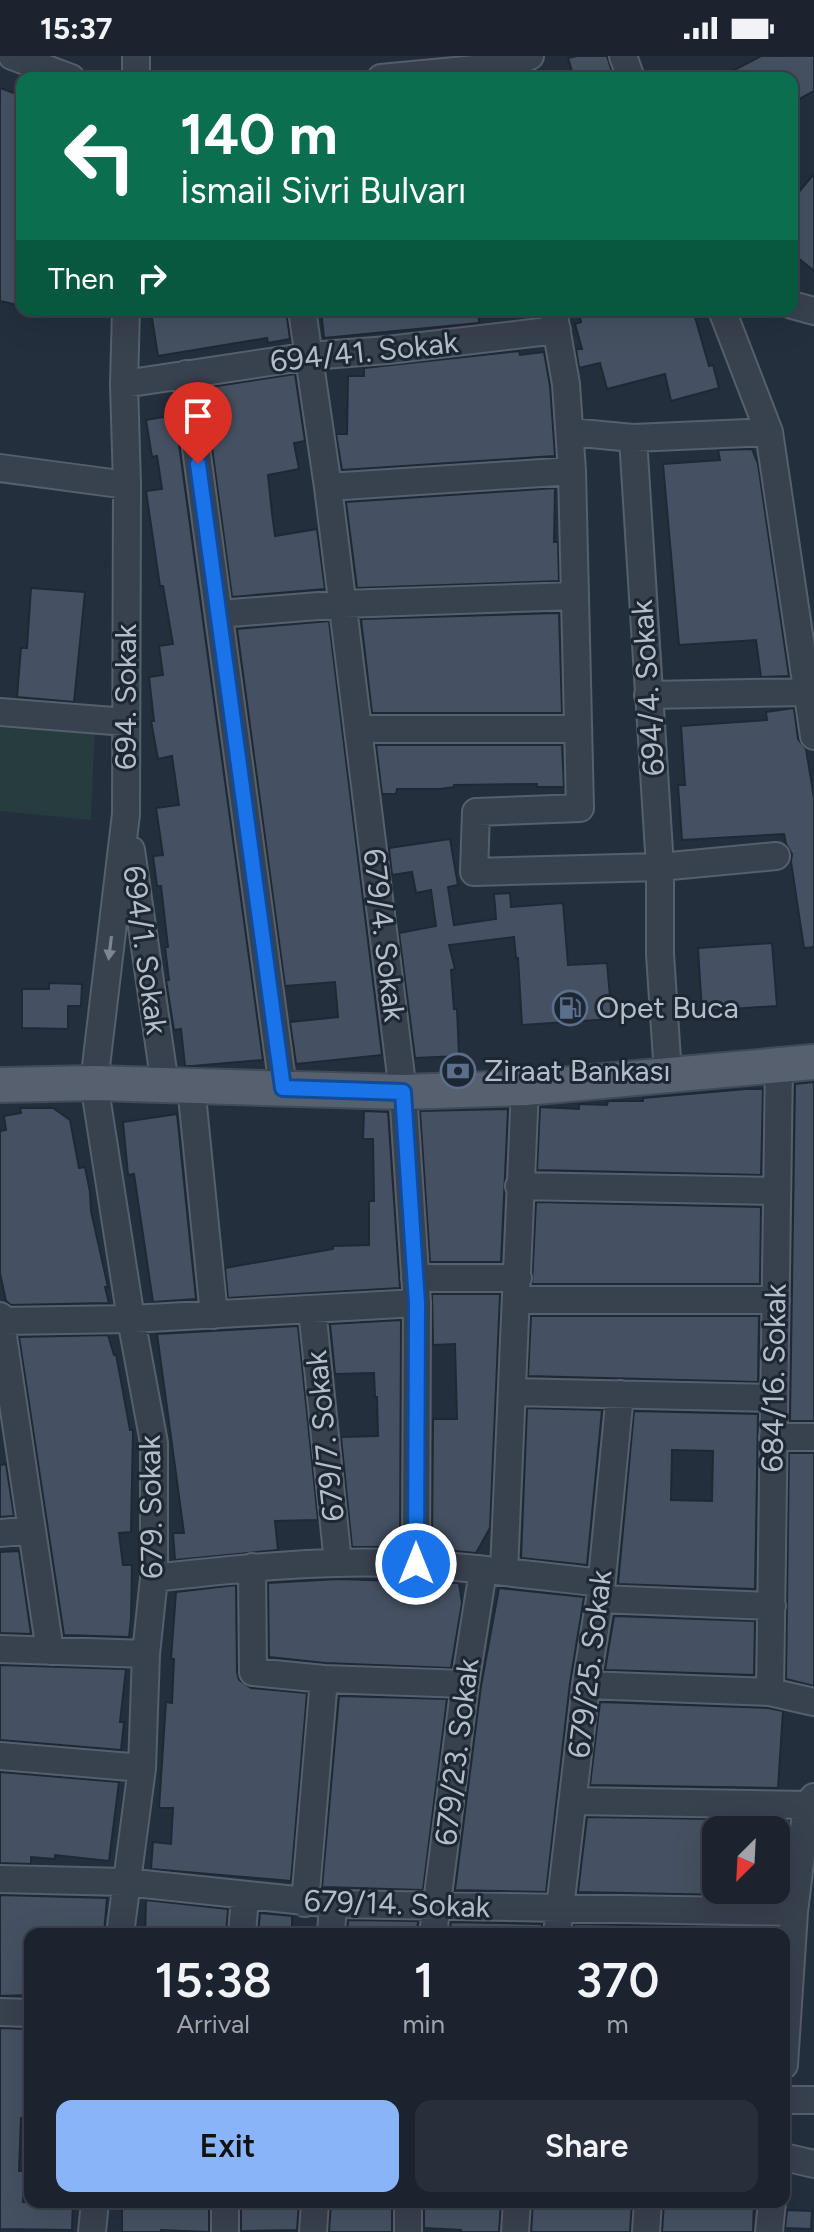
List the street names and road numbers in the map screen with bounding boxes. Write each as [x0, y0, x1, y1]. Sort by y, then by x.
street label: 694/41. Sokak [268, 323, 460, 380]
street label: 694/4. Sokak [623, 598, 672, 777]
street label: 694. Sokak [107, 623, 144, 770]
street label: 679/4. Sokak [356, 846, 414, 1024]
street label: 694/1. Sokak [115, 863, 176, 1037]
street label: 684/16. Sokak [753, 1283, 794, 1473]
street label: 679/7. Sokak [297, 1348, 352, 1523]
street label: 679. Sokak [131, 1434, 170, 1579]
street label: 679/25. Sokak [560, 1567, 619, 1760]
street label: 679/23. Sokak [427, 1656, 486, 1848]
street label: 679/14. Sokak [303, 1882, 491, 1925]

